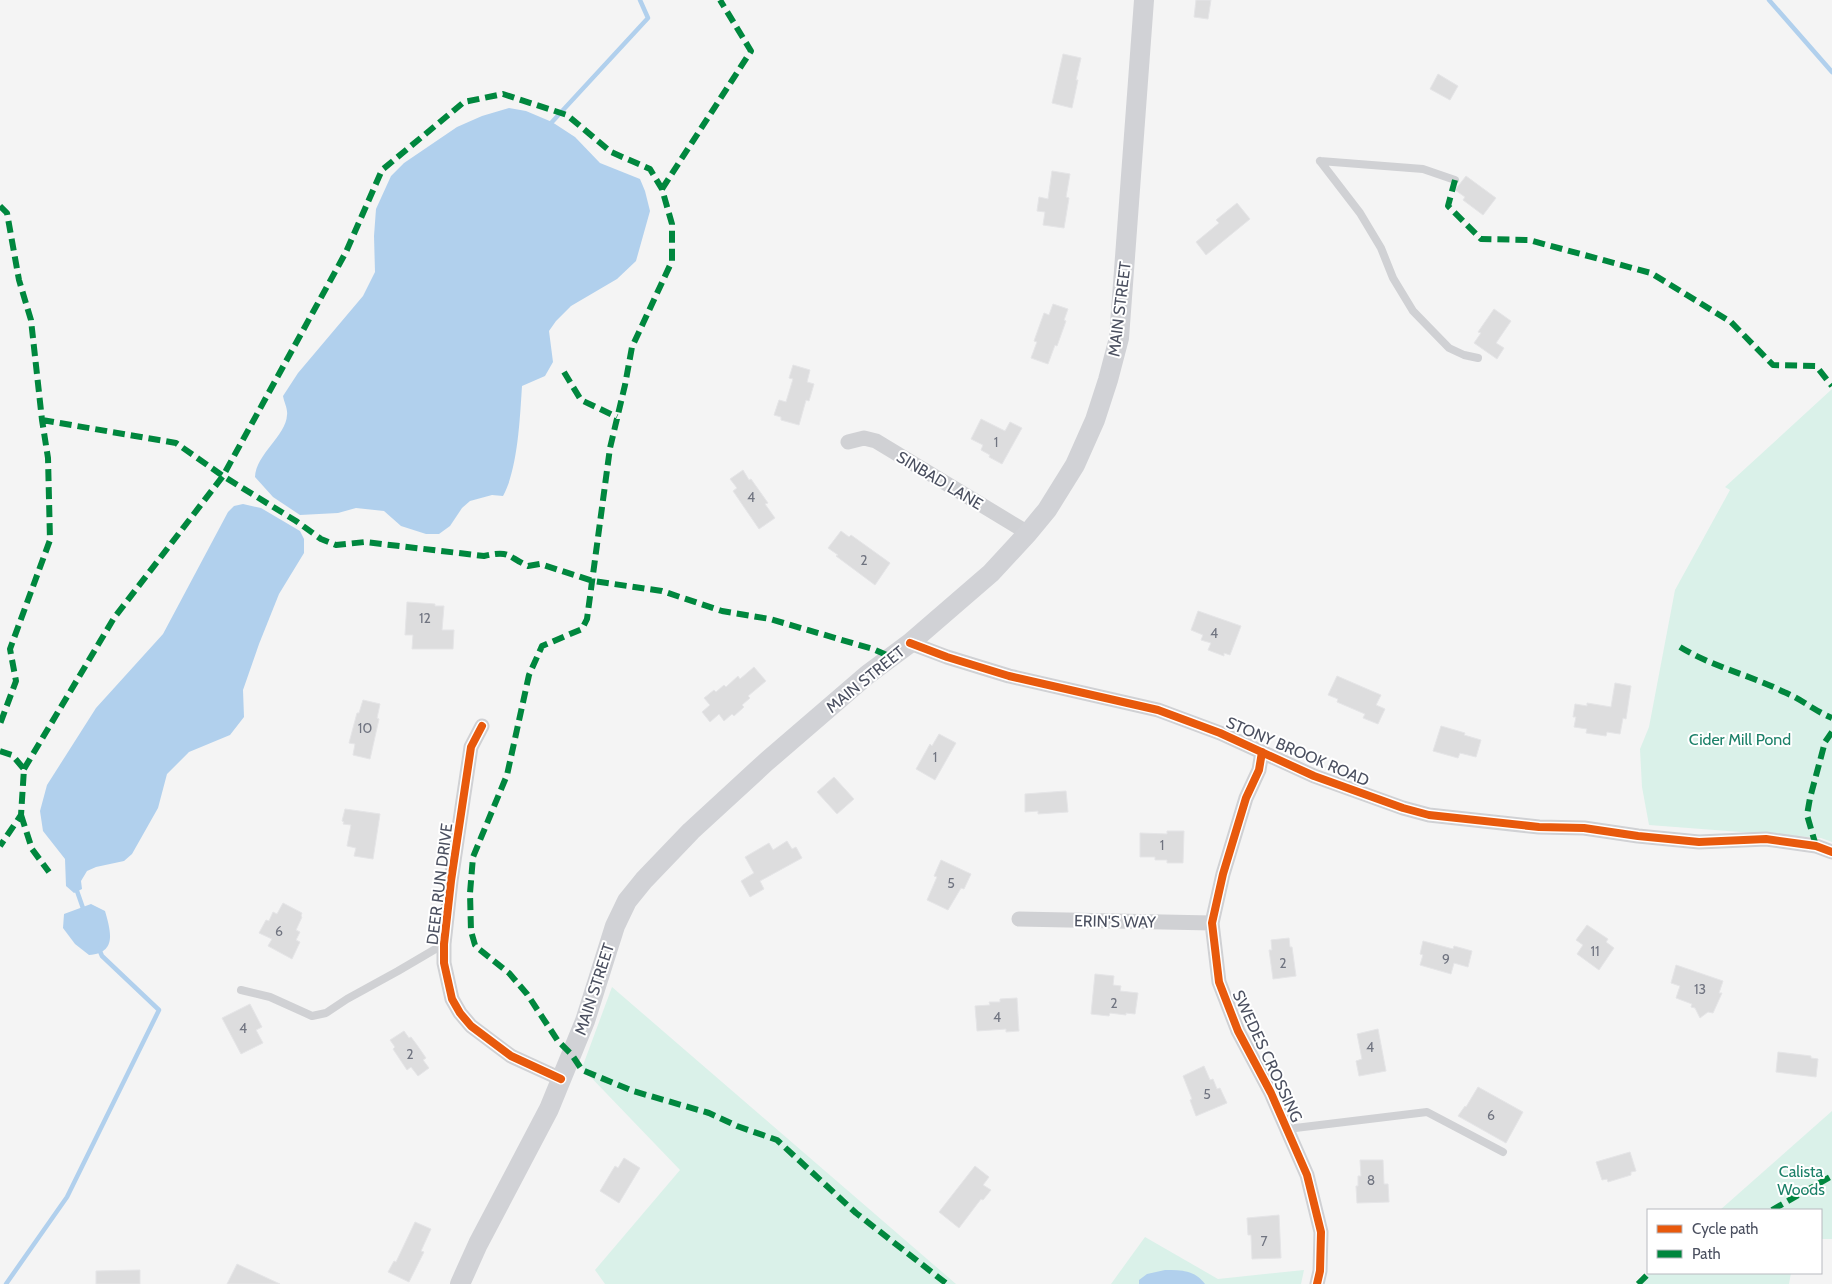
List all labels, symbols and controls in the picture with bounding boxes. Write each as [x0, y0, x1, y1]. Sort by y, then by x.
street label: MAIN STREET [1104, 260, 1135, 358]
house number: 1 [994, 433, 998, 451]
street label: SINBAD LANE [893, 447, 986, 514]
house number: 4 [747, 488, 755, 506]
house number: 2 [860, 551, 868, 569]
house number: 12 [419, 609, 431, 627]
house number: 4 [1210, 624, 1218, 642]
street label: MAIN STREET [822, 642, 909, 717]
street label: STONY BROOK ROAD [1223, 713, 1372, 790]
house number: 10 [358, 719, 372, 737]
park label: Cider Mill Pond [1689, 730, 1791, 749]
house number: 1 [933, 748, 937, 766]
street label: DEER RUN DRIVE [423, 822, 456, 946]
house number: 1 [1160, 836, 1164, 854]
house number: 5 [947, 874, 955, 892]
street label: ERIN'S WAY [1074, 911, 1157, 932]
house number: 6 [275, 922, 283, 940]
street label: MAIN STREET [571, 940, 618, 1038]
house number: 11 [1590, 942, 1600, 960]
house number: 9 [1442, 950, 1450, 968]
house number: 2 [1279, 954, 1287, 972]
house number: 13 [1694, 980, 1706, 998]
street label: SWEDES CROSSING [1229, 987, 1306, 1125]
house number: 2 [1110, 994, 1118, 1012]
house number: 4 [993, 1008, 1001, 1026]
house number: 4 [239, 1019, 247, 1037]
house number: 4 [1366, 1038, 1374, 1056]
house number: 2 [406, 1045, 414, 1063]
house number: 5 [1203, 1085, 1211, 1103]
house number: 6 [1487, 1106, 1495, 1124]
park label: Calista Woods [1777, 1162, 1825, 1199]
house number: 8 [1367, 1171, 1375, 1189]
legend [1647, 1209, 1822, 1274]
text: Cycle path [1692, 1220, 1758, 1238]
house number: 7 [1260, 1232, 1268, 1250]
text: Path [1692, 1245, 1721, 1263]

